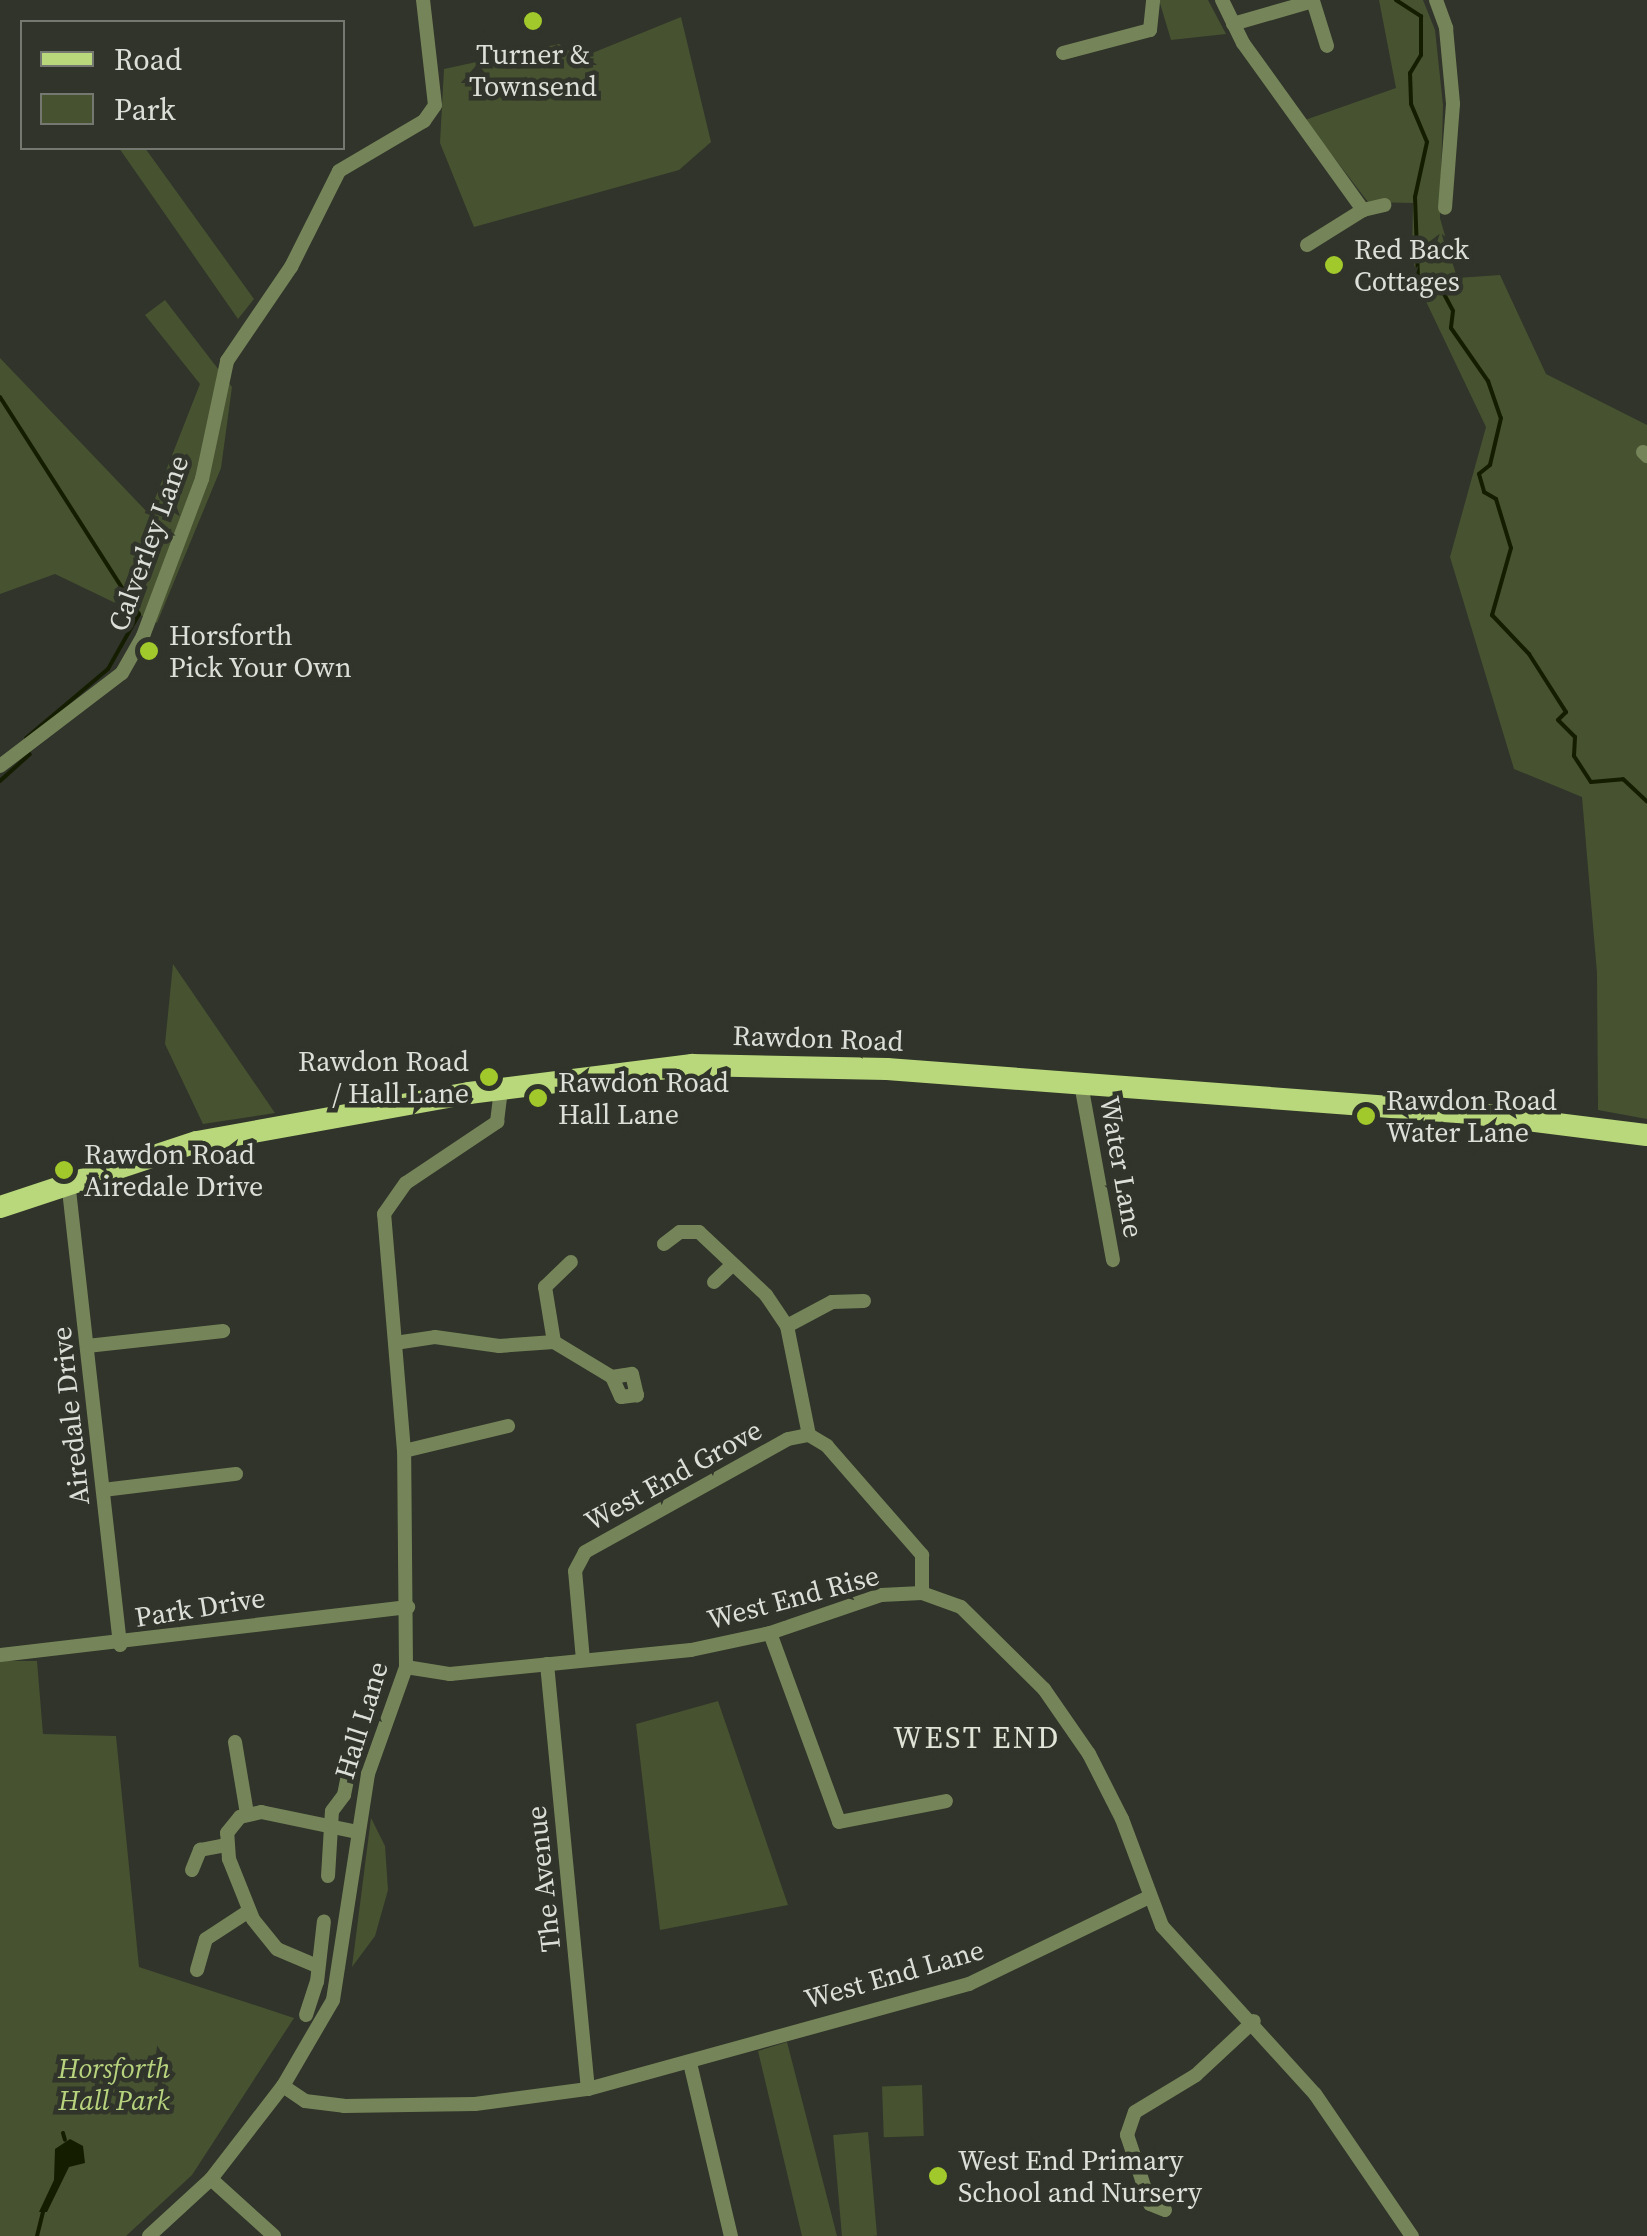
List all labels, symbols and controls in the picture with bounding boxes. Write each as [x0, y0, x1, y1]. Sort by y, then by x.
marker: Turner & Townsend [522, 10, 544, 32]
legend [20, 20, 345, 150]
place label: Turner & Townsend [469, 37, 597, 103]
text: Road [114, 39, 182, 80]
text: Park [114, 89, 176, 130]
place label: Red Back Cottages [1354, 232, 1469, 298]
marker: Red Back Cottages [1323, 254, 1345, 276]
street label: Calverley Lane [101, 451, 195, 635]
place label: Horsforth Pick Your Own [169, 618, 352, 684]
marker: Horsforth Pick Your Own [138, 640, 160, 662]
street label: Rawdon Road [732, 1018, 904, 1058]
place label: Rawdon Road / Hall Lane [298, 1044, 469, 1110]
place label: Rawdon Road Hall Lane [558, 1065, 729, 1131]
marker: Rawdon Road / Hall Lane [478, 1066, 500, 1088]
place label: Rawdon Road Water Lane [1386, 1083, 1557, 1149]
marker: Rawdon Road Hall Lane [527, 1087, 549, 1109]
street label: Water Lane [1093, 1094, 1151, 1240]
marker: Rawdon Road Water Lane [1355, 1105, 1377, 1127]
place label: Rawdon Road Airedale Drive [84, 1137, 263, 1203]
marker: Rawdon Road Airedale Drive [53, 1159, 75, 1181]
street label: Airedale Drive [44, 1325, 96, 1507]
street label: West End Grove [579, 1413, 767, 1537]
street label: West End Rise [704, 1558, 882, 1636]
street label: Park Drive [132, 1580, 268, 1634]
street label: Hall Lane [327, 1657, 395, 1783]
district label: WEST END [893, 1720, 1061, 1756]
street label: The Avenue [519, 1804, 567, 1954]
street label: West End Lane [800, 1932, 988, 2016]
park label: Horsforth Hall Park [58, 2051, 170, 2117]
place label: West End Primary School and Nursery [958, 2143, 1202, 2209]
marker: West End Primary School and Nursery [927, 2165, 949, 2187]

